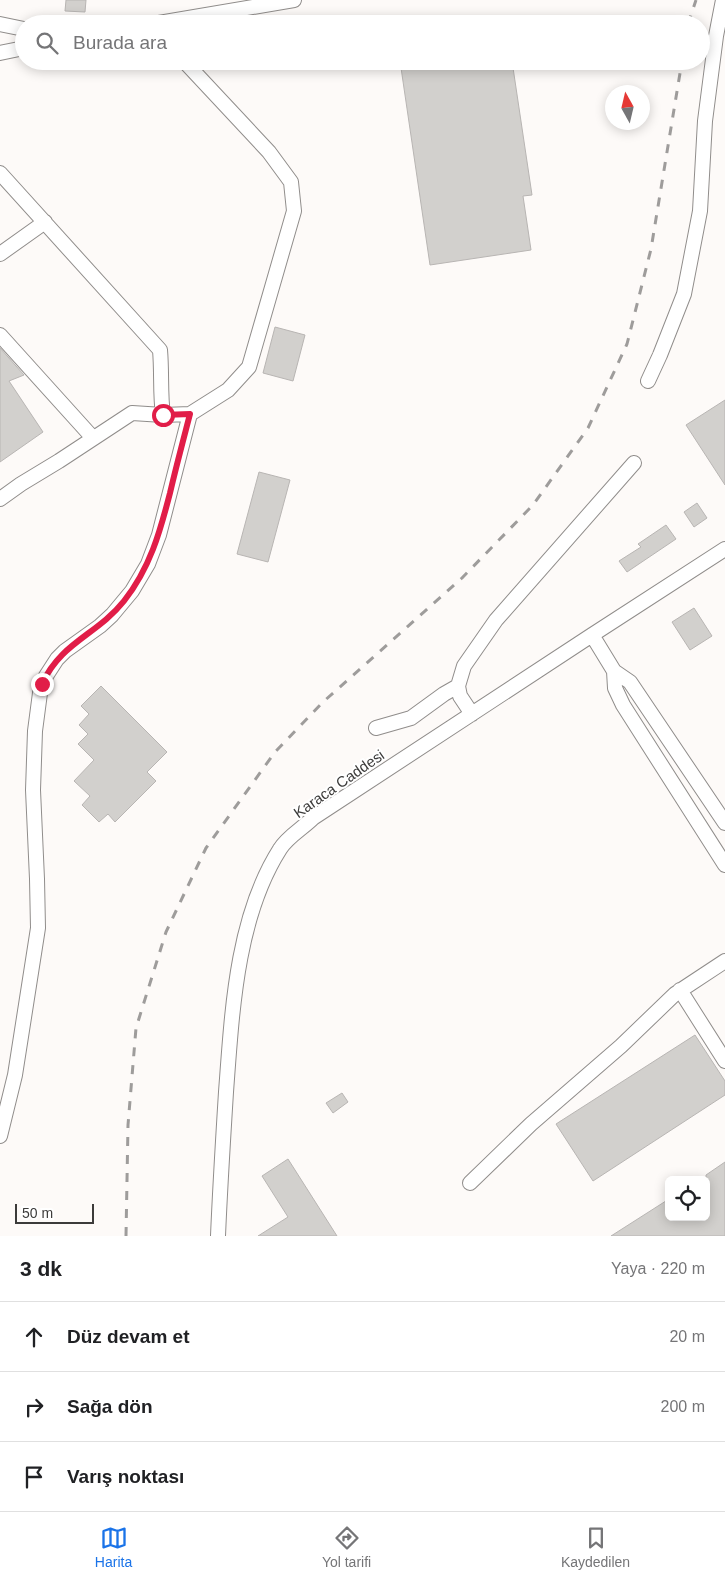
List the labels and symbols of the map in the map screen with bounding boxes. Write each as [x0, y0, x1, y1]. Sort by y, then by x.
north arrow [605, 85, 650, 130]
route start [152, 404, 175, 427]
route end [31, 673, 54, 696]
street label: Karaca Caddesi [290, 746, 387, 821]
scale bar [15, 1201, 94, 1224]

